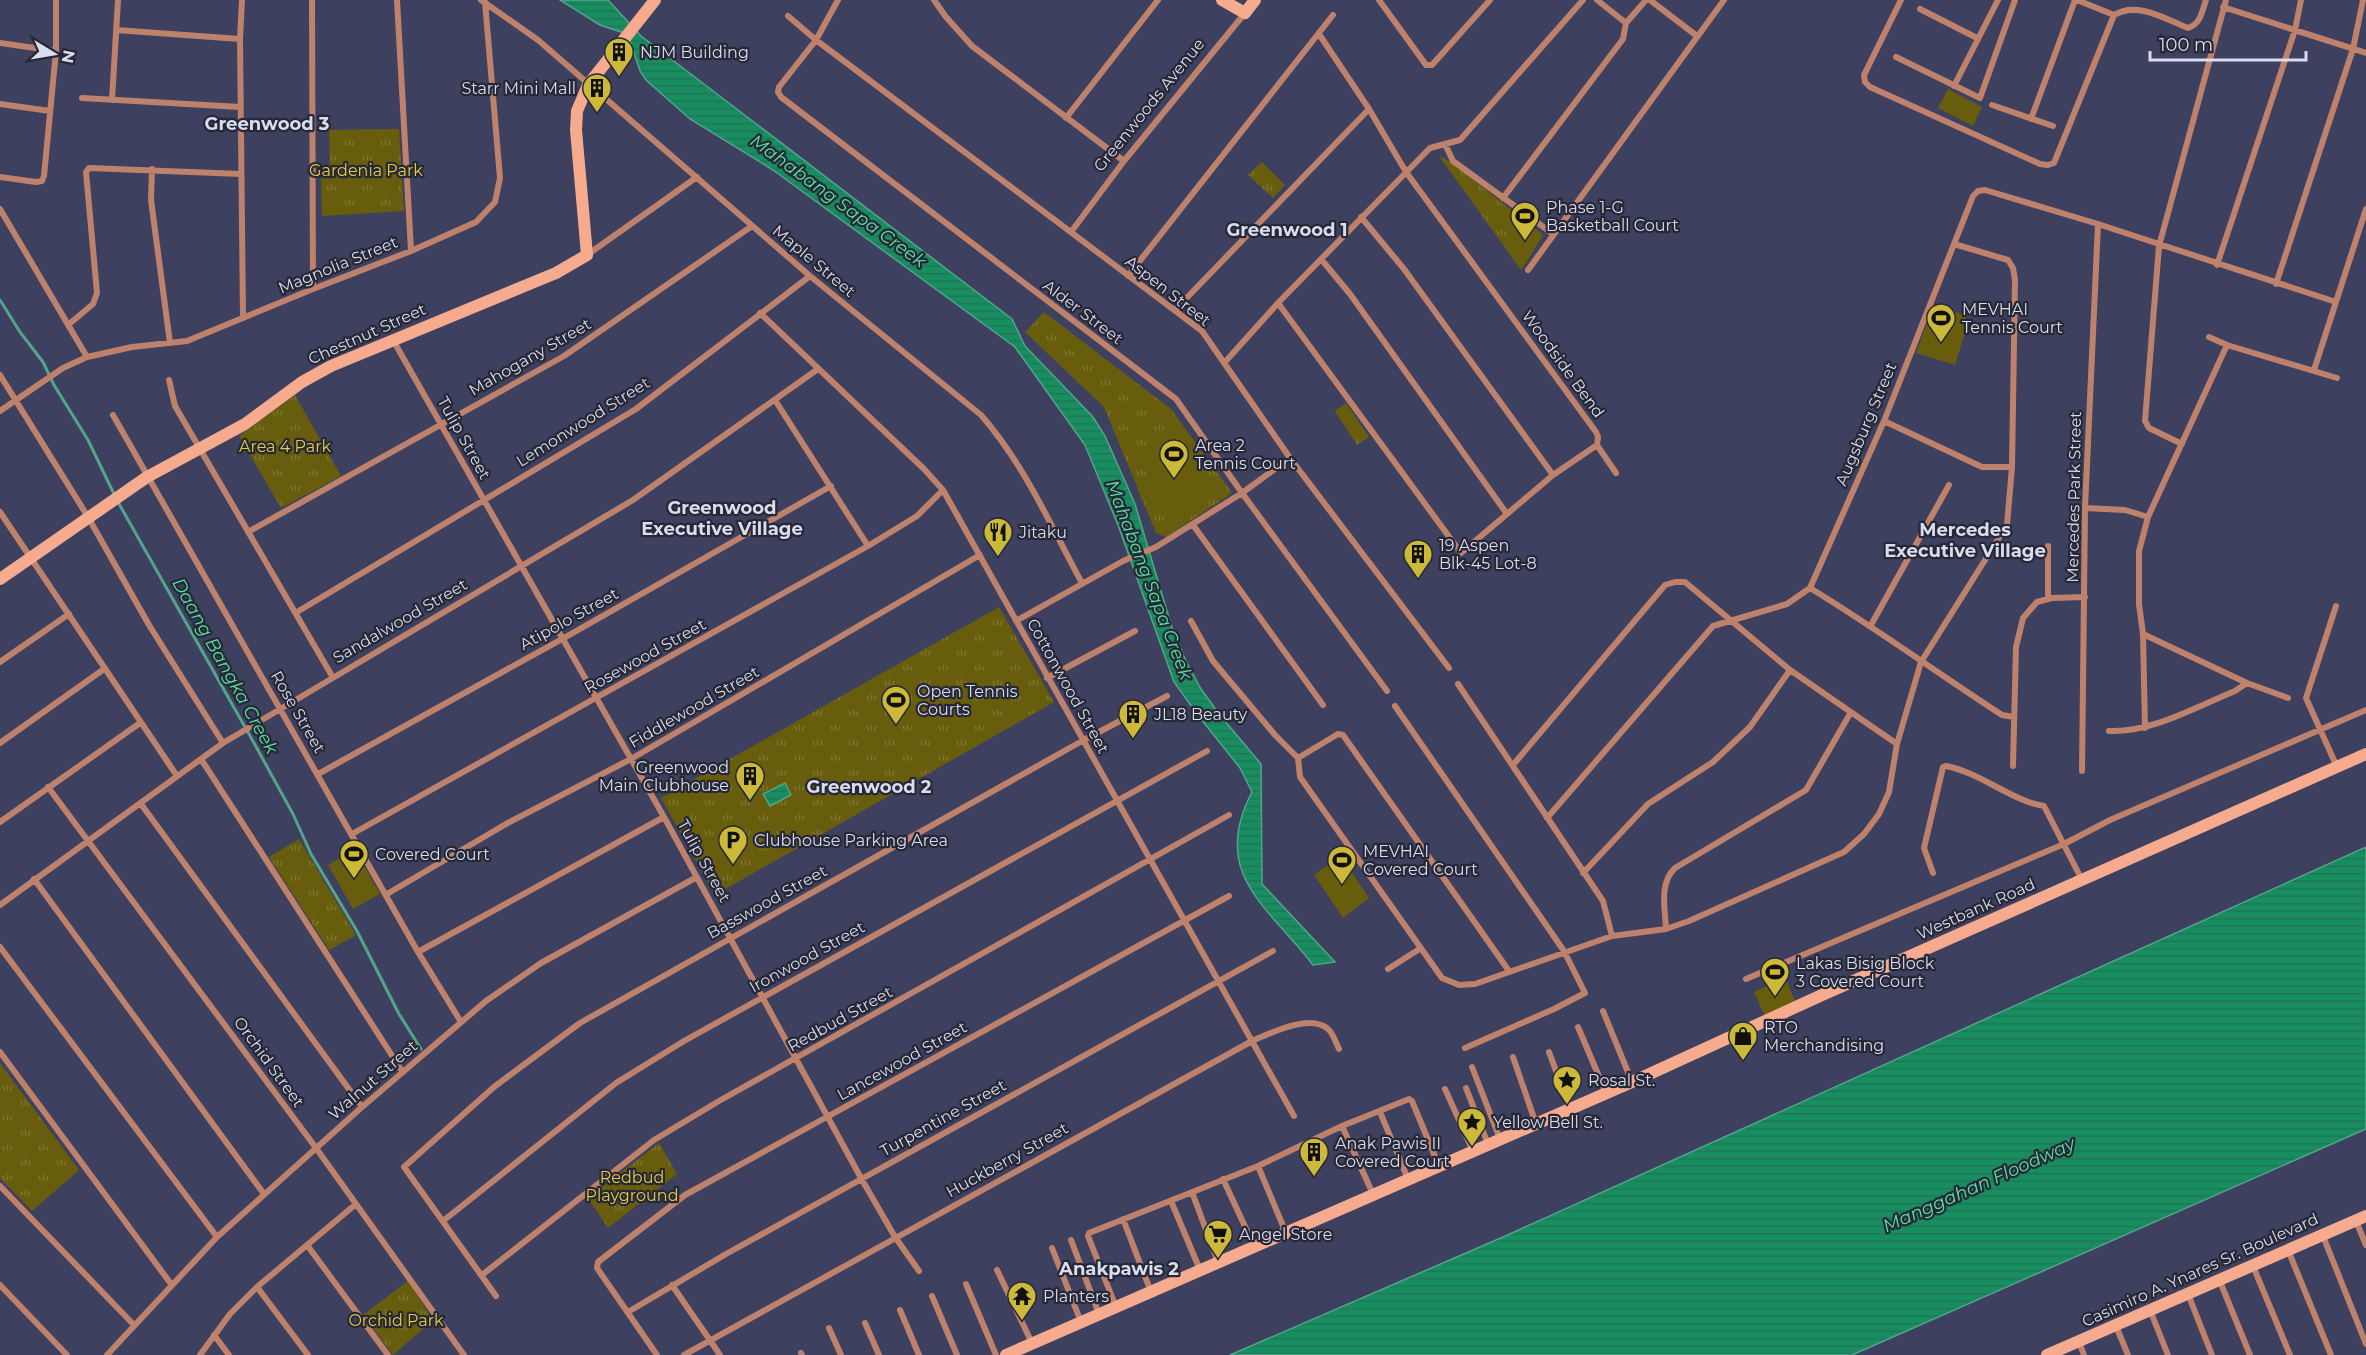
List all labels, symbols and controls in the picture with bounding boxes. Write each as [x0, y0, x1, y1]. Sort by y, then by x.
north arrow [24, 24, 84, 84]
scale bar [2150, 24, 2306, 62]
text: 100 m [2159, 34, 2213, 56]
street label: Greenwoods Avenue [1089, 35, 1209, 175]
building icon: NJM Building [603, 36, 635, 78]
place label: NJM Building [640, 43, 749, 62]
text: N [58, 49, 79, 65]
building icon: Starr Mini Mall [581, 72, 613, 114]
place label: Starr Mini Mall [461, 79, 576, 98]
district label: Greenwood 3 [205, 113, 330, 135]
water label: Mahabang Sapa Creek [746, 130, 931, 273]
park label: Gardenia Park [309, 161, 423, 180]
place label: Phase 1-G Basketball Court [1546, 198, 1679, 235]
sports icon: Phase 1-G Basketball Court [1509, 200, 1541, 242]
district label: Greenwood 1 [1226, 219, 1348, 241]
street label: Maple Street [769, 221, 860, 301]
street label: Magnolia Street [275, 232, 401, 298]
street label: Aspen Street [1122, 252, 1215, 331]
street label: Alder Street [1039, 276, 1127, 349]
street label: Chestnut Street [305, 299, 429, 368]
place label: MEVHAI Tennis Court [1962, 300, 2063, 337]
sports icon: MEVHAI Tennis Court [1925, 302, 1957, 344]
street label: Woodside Bend [1518, 307, 1608, 421]
street label: Mahogany Street [466, 314, 595, 400]
street label: Augsburg Street [1831, 359, 1901, 489]
street label: Lemonwood Street [513, 373, 654, 471]
street label: Tulip Street [433, 393, 495, 483]
street label: Mercedes Park Street [2063, 411, 2085, 583]
place label: Area 2 Tennis Court [1195, 436, 1296, 473]
park label: Area 4 Park [239, 437, 331, 456]
sports icon: Area 2 Tennis Court [1158, 438, 1190, 480]
water label: Mahabang Sapa Creek [1101, 477, 1198, 684]
district label: Greenwood Executive Village [641, 497, 803, 540]
restaurant icon: Jitaku [982, 516, 1014, 558]
district label: Mercedes Executive Village [1884, 519, 2046, 562]
place label: Jitaku [1018, 523, 1067, 542]
place label: 19 Aspen Blk-45 Lot-8 [1439, 536, 1537, 573]
building icon: 19 Aspen Blk-45 Lot-8 [1402, 538, 1434, 580]
water label: Daang Bangka Creek [167, 574, 283, 759]
street label: Sandalwood Street [329, 575, 471, 667]
street label: Atipolo Street [516, 584, 622, 654]
street label: Rosewood Street [581, 614, 710, 697]
street label: Cottonwood Street [1023, 615, 1113, 757]
street label: Fiddlewood Street [625, 662, 763, 752]
street label: Rose Street [267, 668, 329, 757]
place label: Open Tennis Courts [917, 682, 1018, 719]
sports icon: Open Tennis Courts [880, 684, 912, 726]
building icon: JL18 Beauty [1117, 698, 1149, 740]
place label: JL18 Beauty [1153, 705, 1248, 724]
place label: Greenwood Main Clubhouse [599, 758, 729, 795]
building icon: Greenwood Main Clubhouse [734, 760, 766, 802]
district label: Greenwood 2 [807, 776, 932, 798]
street label: Tulip Street [673, 816, 735, 906]
parking icon: Clubhouse Parking Area [717, 824, 749, 866]
place label: Clubhouse Parking Area [754, 831, 948, 850]
sports icon: Covered Court [338, 838, 370, 880]
place label: MEVHAI Covered Court [1363, 842, 1478, 879]
sports icon: MEVHAI Covered Court [1326, 844, 1358, 886]
place label: Covered Court [375, 845, 490, 864]
street label: Basswood Street [704, 861, 831, 943]
street label: Westbank Road [1914, 874, 2038, 944]
street label: Ironwood Street [746, 917, 868, 997]
place label: Lakas Bisig Block 3 Covered Court [1796, 954, 1935, 991]
sports icon: Lakas Bisig Block 3 Covered Court [1759, 956, 1791, 998]
street label: Redbud Street [784, 982, 896, 1056]
street label: Orchid Street [230, 1013, 308, 1111]
street label: Lancewood Street [834, 1017, 971, 1105]
place label: RTO Merchandising [1764, 1018, 1884, 1055]
shop icon: RTO Merchandising [1727, 1020, 1759, 1062]
street label: Walnut Street [325, 1036, 422, 1124]
place icon: Rosal St. [1551, 1064, 1583, 1106]
place label: Rosal St. [1588, 1071, 1655, 1090]
street label: Turpentine Street [877, 1075, 1010, 1161]
place icon: Yellow Bell St. [1456, 1106, 1488, 1148]
place label: Yellow Bell St. [1493, 1113, 1603, 1132]
street label: Huckberry Street [943, 1118, 1072, 1201]
water label: Manggahan Floodway [1879, 1132, 2080, 1237]
place label: Anak Pawis II Covered Court [1335, 1134, 1450, 1171]
building icon: Anak Pawis II Covered Court [1298, 1136, 1330, 1178]
park label: Redbud Playground [586, 1168, 678, 1205]
street label: Casimiro A. Ynares Sr. Boulevard [2079, 1209, 2321, 1331]
supermarket icon: Angel Store [1202, 1218, 1234, 1260]
place label: Angel Store [1239, 1225, 1332, 1244]
district label: Anakpawis 2 [1058, 1258, 1179, 1280]
temple icon: Planters [1006, 1280, 1038, 1322]
place label: Planters [1043, 1287, 1109, 1306]
park label: Orchid Park [348, 1311, 444, 1330]

